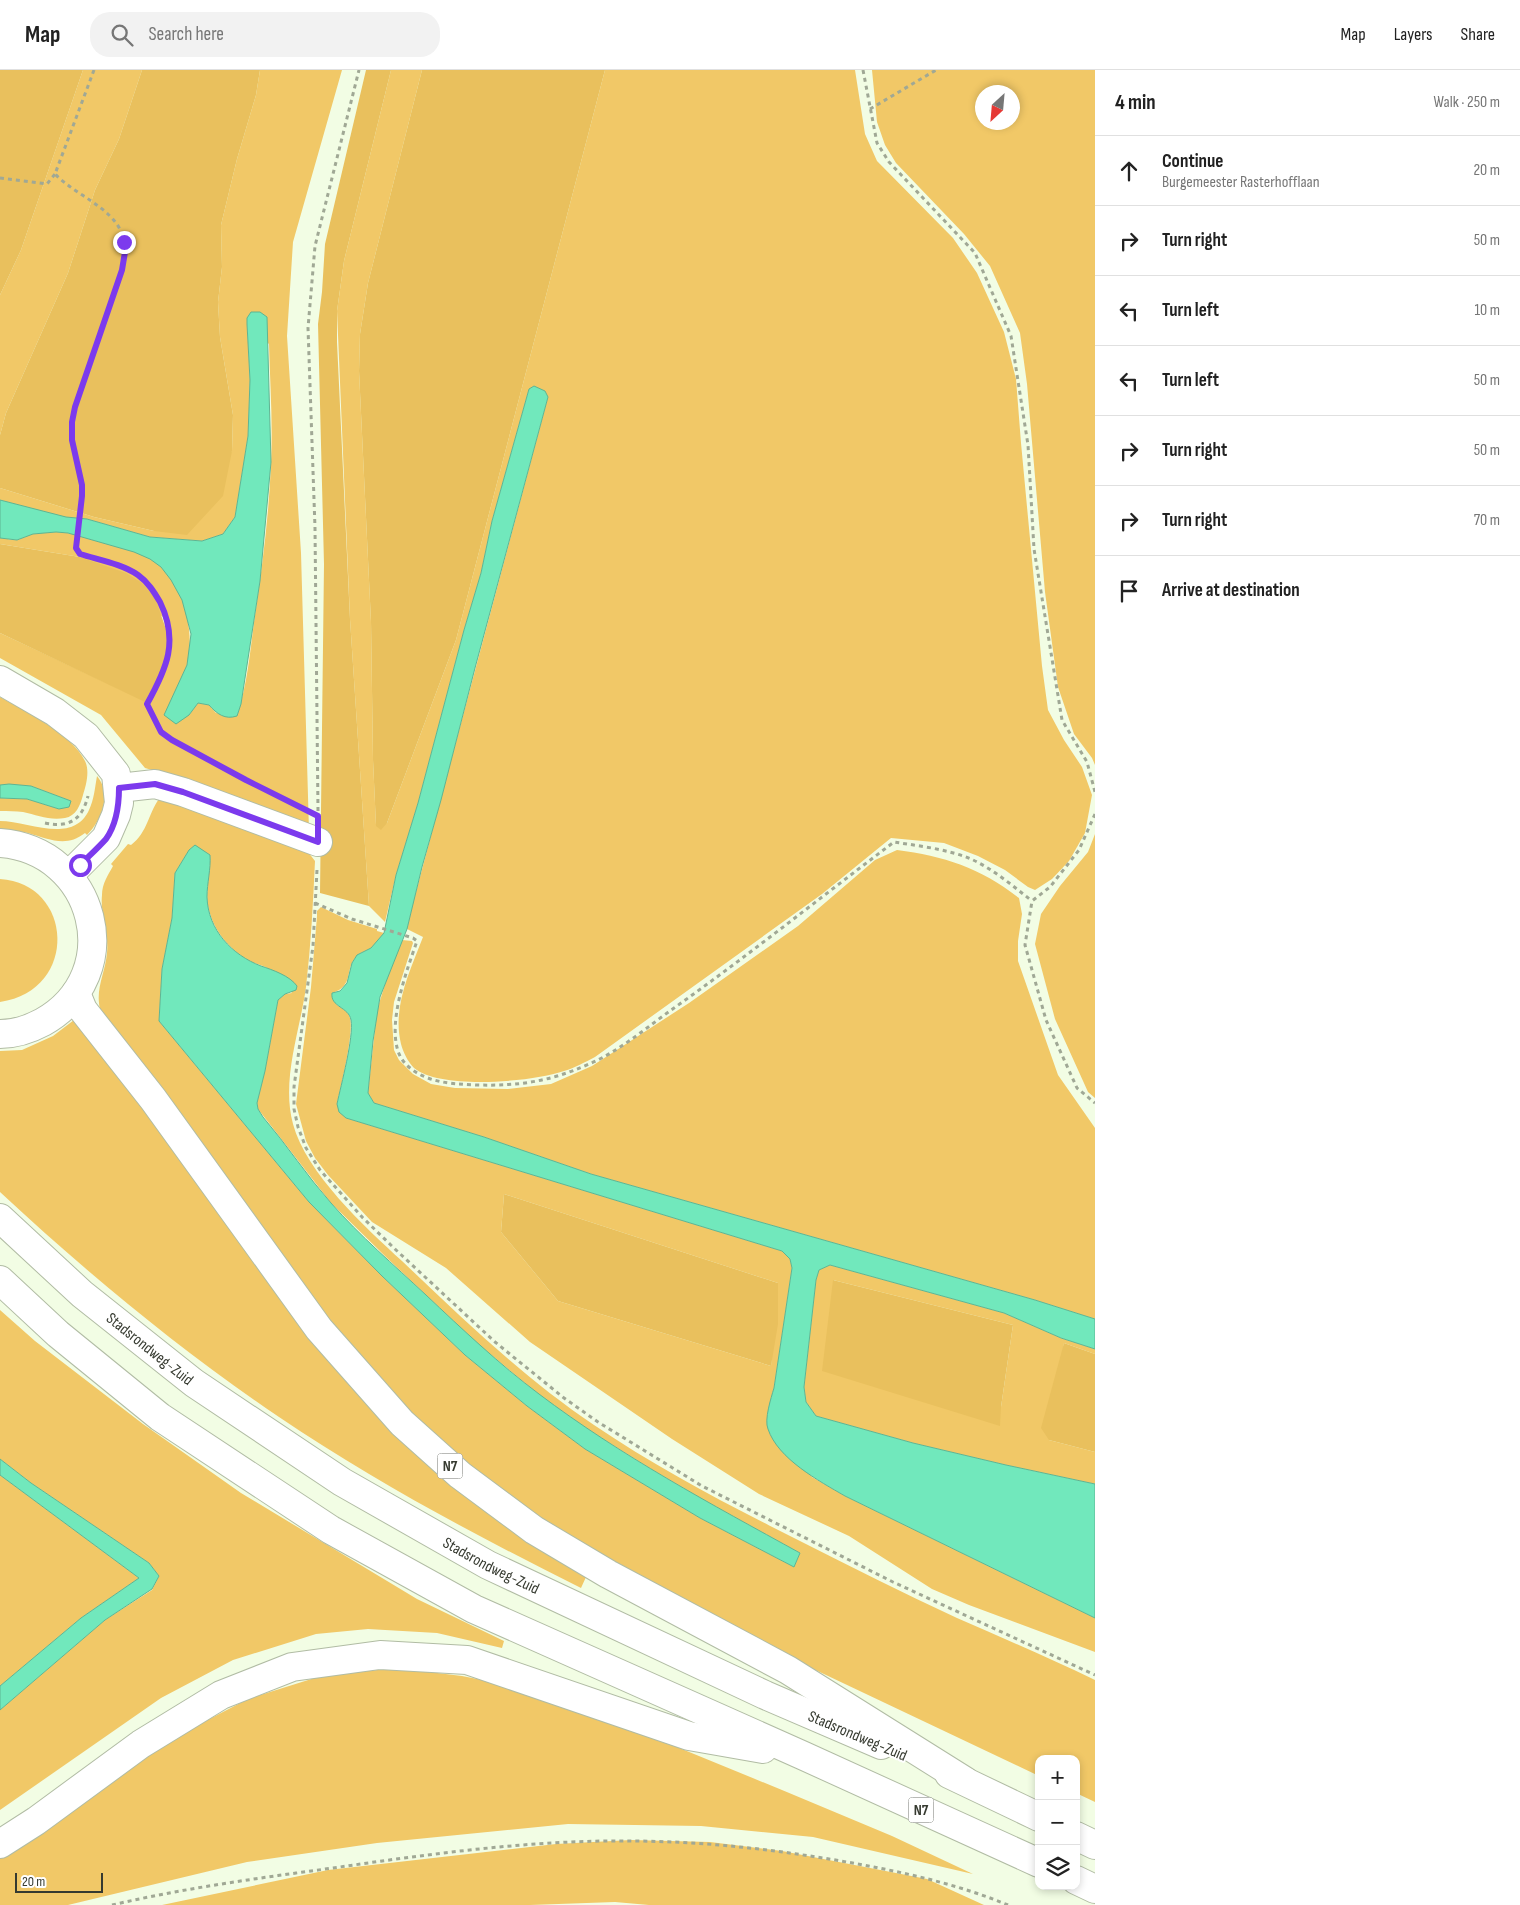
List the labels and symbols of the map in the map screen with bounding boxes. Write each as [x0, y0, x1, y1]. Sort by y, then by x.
north arrow [975, 85, 1020, 130]
route end [113, 231, 136, 254]
route start [69, 854, 92, 877]
street label: Stadsrondweg-Zuid [102, 1309, 197, 1390]
road number: N7 [438, 1454, 462, 1478]
street label: Stadsrondweg-Zuid [439, 1533, 542, 1599]
street label: Stadsrondweg-Zuid [805, 1707, 910, 1766]
road number: N7 [908, 1798, 934, 1822]
scale bar [15, 1870, 102, 1893]

